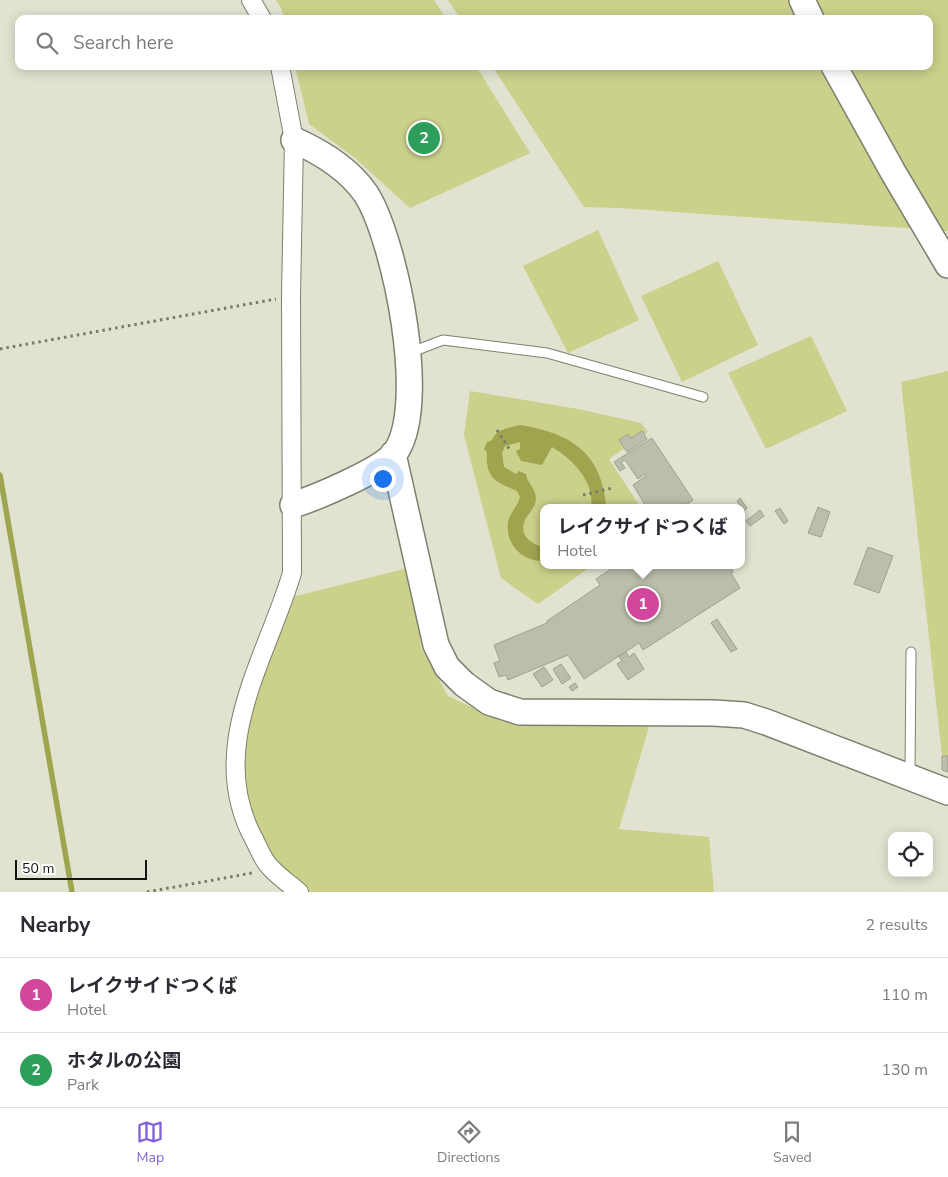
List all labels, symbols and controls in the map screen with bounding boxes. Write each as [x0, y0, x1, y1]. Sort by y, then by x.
search box [15, 15, 933, 70]
icon: search [33, 29, 61, 57]
text: Search here [73, 30, 174, 56]
pin: 2 [408, 119, 440, 157]
your location [370, 466, 396, 492]
popup [540, 504, 745, 569]
text: レイクサイドつくば [557, 514, 728, 540]
text: Hotel [557, 540, 597, 562]
pin: 1 [627, 585, 659, 623]
map controls [888, 832, 933, 877]
button: locate [888, 832, 933, 877]
scale bar [15, 857, 148, 880]
text: 50 m [22, 859, 54, 878]
text: Nearby [20, 911, 90, 939]
text: 2 results [866, 914, 928, 936]
text: レイクサイドつくば [67, 973, 238, 999]
text: 1 [31, 984, 41, 1006]
text: 110 m [881, 984, 928, 1006]
text: Hotel [67, 999, 107, 1021]
text: ホタルの公園 [67, 1048, 181, 1074]
text: 2 [31, 1059, 41, 1081]
text: 130 m [881, 1059, 928, 1081]
text: Park [67, 1074, 99, 1096]
tab: Map [136, 1118, 164, 1167]
tab: Directions [437, 1118, 500, 1167]
tab: Saved [773, 1118, 812, 1167]

